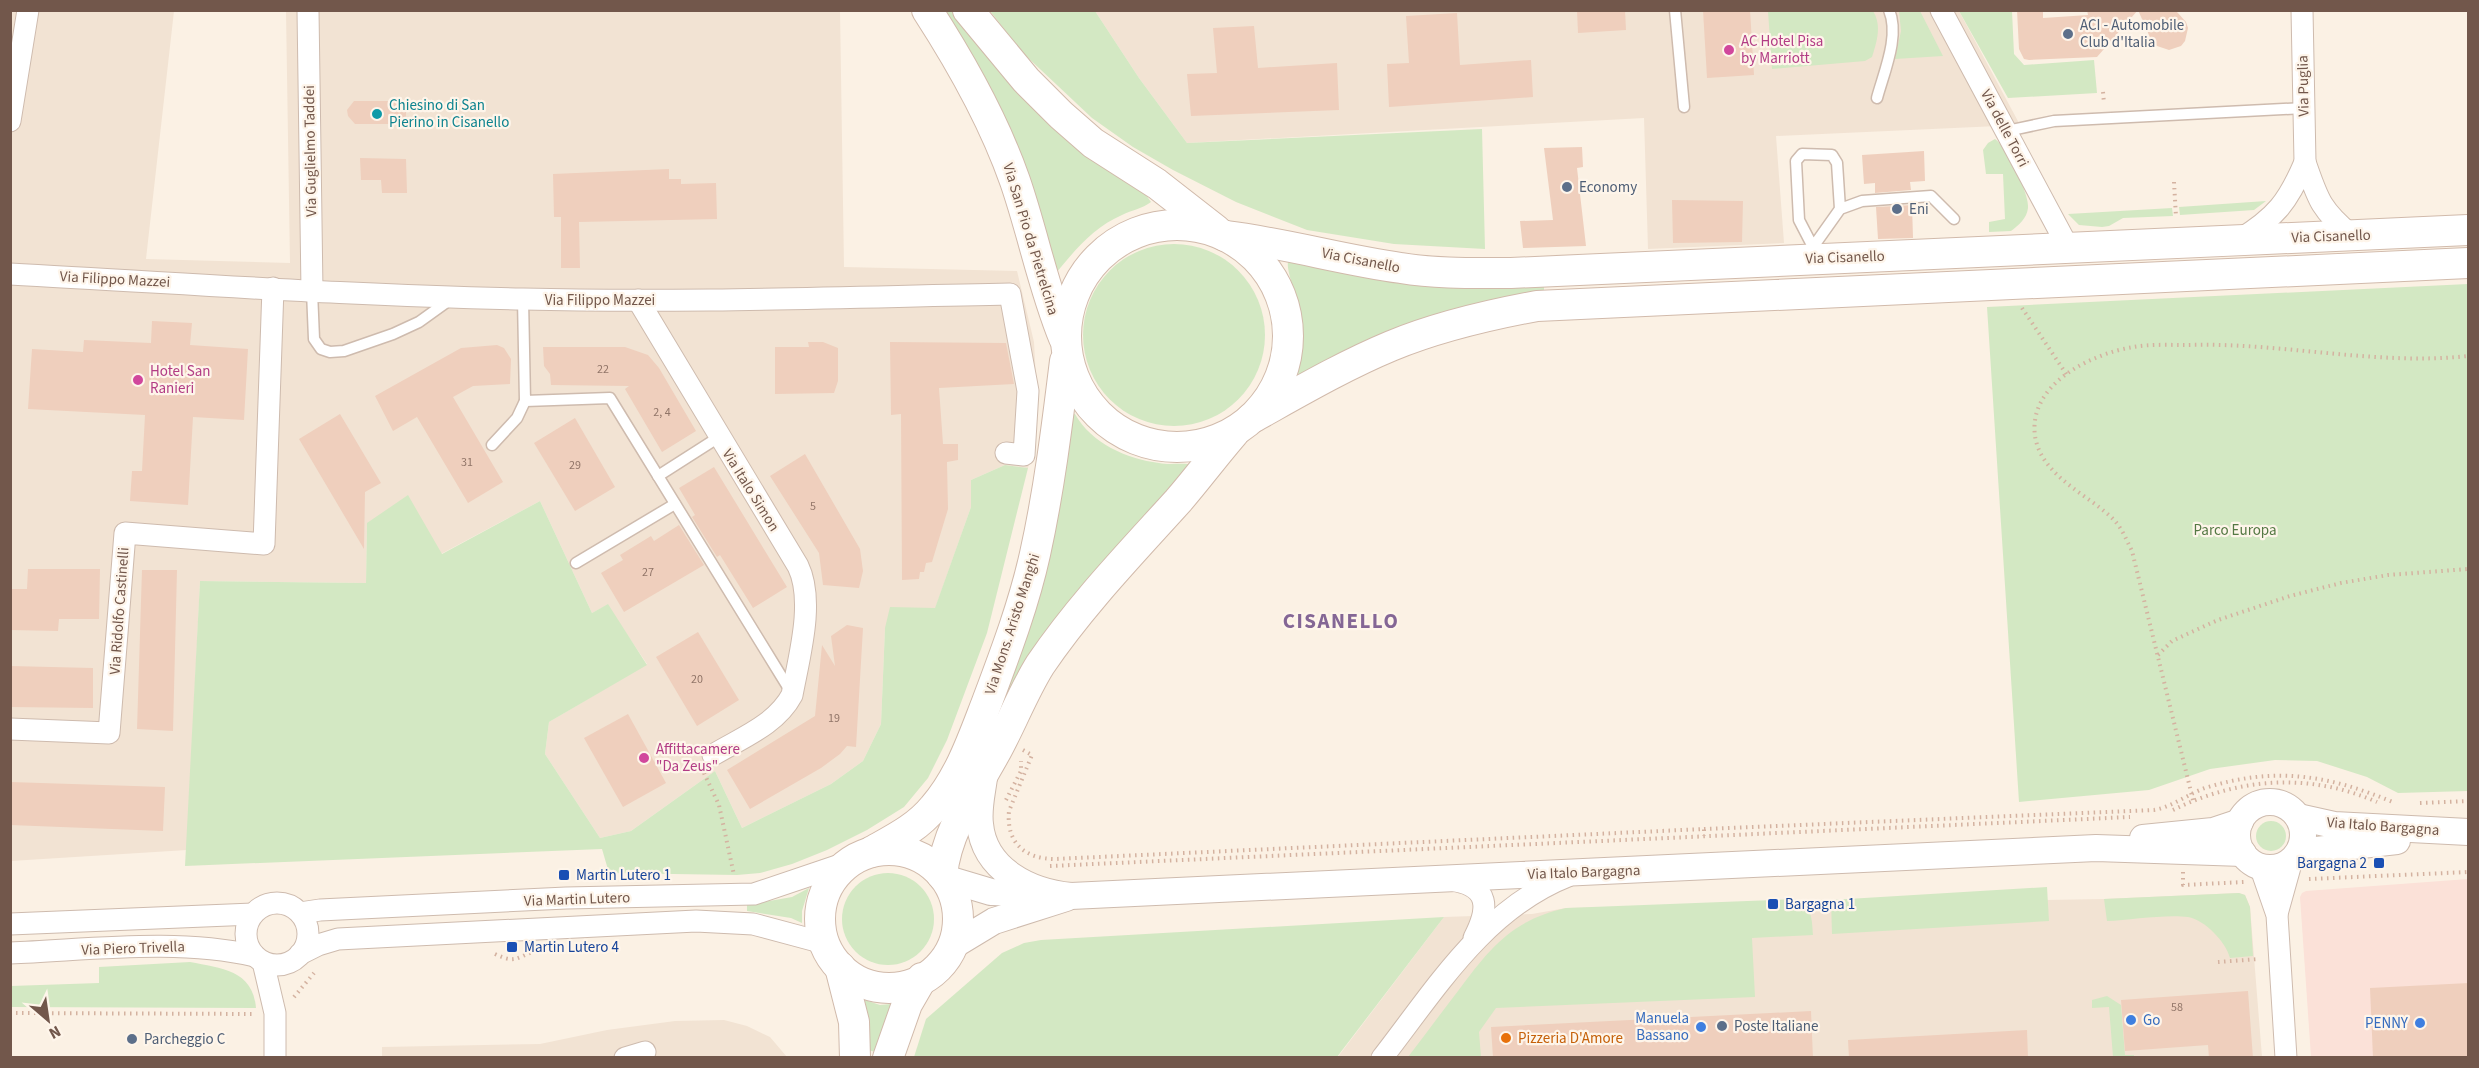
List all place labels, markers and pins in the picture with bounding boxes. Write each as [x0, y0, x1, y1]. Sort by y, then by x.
place label: ACI - Automobile Club d'Italia [2080, 15, 2184, 53]
marker: ACI - Automobile Club d'Italia [2061, 27, 2075, 41]
place label: AC Hotel Pisa by Marriott [1741, 31, 1823, 69]
marker: AC Hotel Pisa by Marriott [1722, 43, 1736, 57]
place label: Chiesino di San Pierino in Cisanello [389, 95, 509, 133]
marker: Chiesino di San Pierino in Cisanello [370, 107, 384, 121]
place label: Economy [1579, 177, 1637, 198]
marker: Economy [1560, 180, 1574, 194]
place label: Eni [1909, 199, 1929, 220]
marker: Eni [1890, 202, 1904, 216]
place label: Hotel San Ranieri [150, 361, 211, 399]
marker: Hotel San Ranieri [131, 373, 145, 387]
place label: Affittacamere "Da Zeus" [656, 739, 740, 777]
marker: Affittacamere "Da Zeus" [637, 751, 651, 765]
place label: Bargagna 2 [2297, 853, 2367, 874]
marker: Bargagna 2 [2372, 856, 2386, 870]
place label: Martin Lutero 1 [576, 865, 671, 886]
marker: Martin Lutero 1 [557, 868, 571, 882]
place label: Bargagna 1 [1785, 894, 1855, 915]
marker: Bargagna 1 [1766, 897, 1780, 911]
place label: Martin Lutero 4 [524, 937, 619, 958]
marker: Martin Lutero 4 [505, 940, 519, 954]
place label: Manuela Bassano [1635, 1008, 1689, 1046]
place label: Go [2143, 1010, 2160, 1031]
marker: Go [2124, 1013, 2138, 1027]
place label: PENNY [2365, 1013, 2409, 1034]
place label: Poste Italiane [1734, 1016, 1819, 1037]
marker: PENNY [2413, 1016, 2427, 1030]
marker: Poste Italiane [1715, 1019, 1729, 1033]
marker: Manuela Bassano [1694, 1020, 1708, 1034]
place label: Pizzeria D'Amore [1518, 1028, 1623, 1049]
place label: Parcheggio C [144, 1029, 226, 1050]
marker: Pizzeria D'Amore [1499, 1031, 1513, 1045]
marker: Parcheggio C [125, 1032, 139, 1046]

